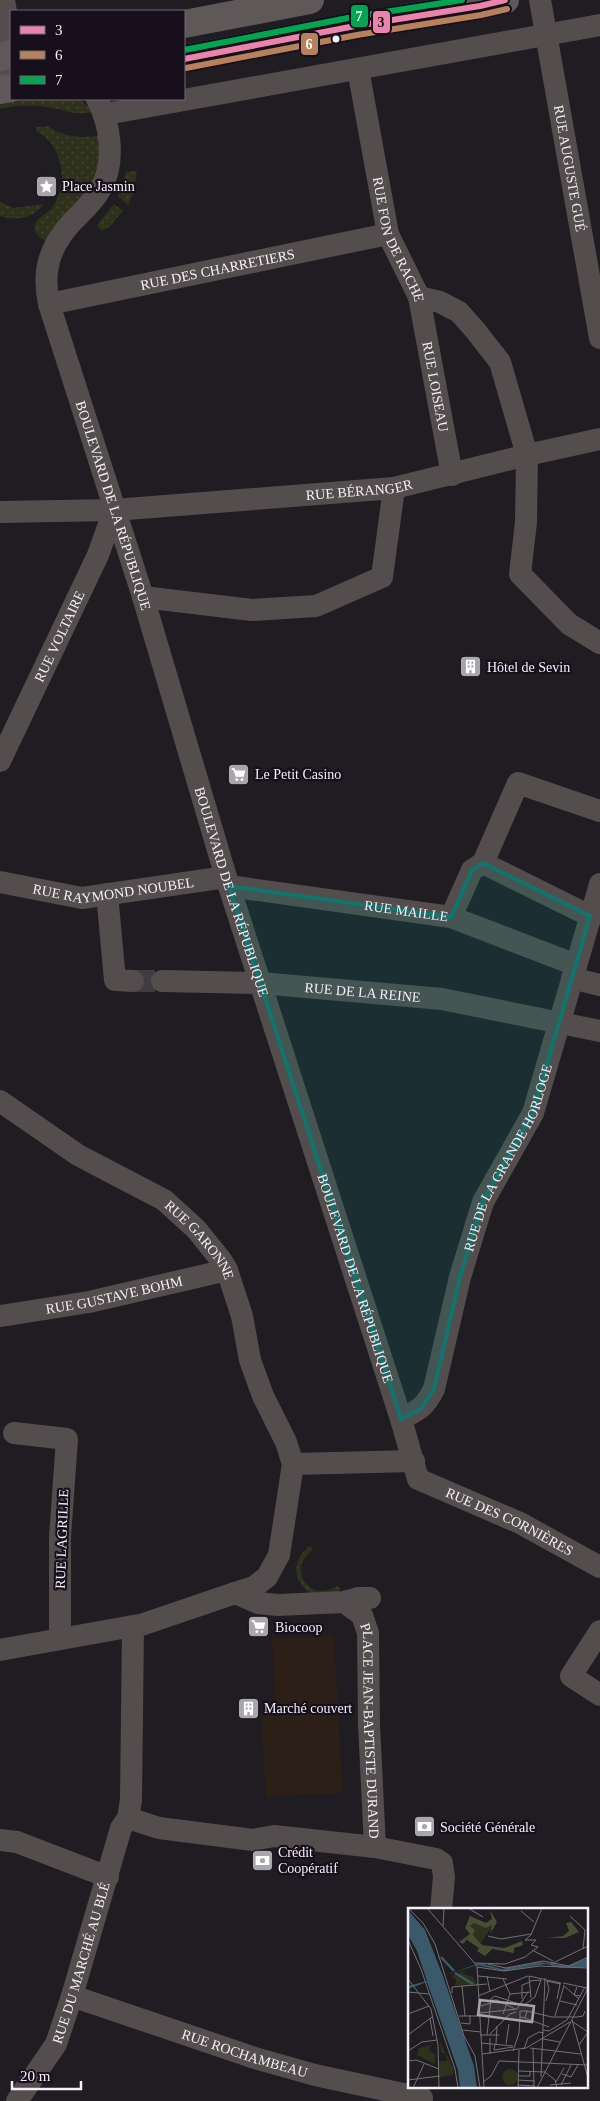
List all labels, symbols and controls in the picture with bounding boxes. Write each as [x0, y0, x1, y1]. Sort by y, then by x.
line badge: 7 [350, 4, 369, 28]
text: 7 [356, 9, 363, 24]
legend [10, 10, 185, 100]
line badge: 3 [372, 10, 391, 34]
text: 3 [378, 15, 385, 30]
text: 3 [55, 22, 63, 38]
line badge: 6 [300, 32, 319, 56]
unlabelled marker [331, 34, 341, 44]
text: 6 [306, 37, 313, 52]
text: 6 [55, 47, 63, 63]
text: 7 [55, 72, 63, 88]
street label: RUE AUGUSTE GUÉ [551, 104, 589, 233]
place icon: Place Jasmin [34, 174, 58, 198]
street label: RUE FON DE RACHE [370, 176, 427, 303]
place label: Place Jasmin [62, 179, 135, 194]
street label: RUE DES CHARRETIERS [139, 246, 296, 292]
street label: RUE LOISEAU [420, 340, 451, 433]
street label: BOULEVARD DE LA RÉPUBLIQUE [73, 399, 154, 612]
street label: RUE BÉRANGER [305, 476, 415, 502]
street label: RUE VOLTAIRE [31, 588, 87, 684]
building icon: Hôtel de Sevin [459, 655, 483, 679]
place label: Hôtel de Sevin [487, 660, 570, 675]
supermarket icon: Le Petit Casino [227, 762, 251, 786]
place label: Le Petit Casino [255, 767, 341, 782]
street label: BOULEVARD DE LA RÉPUBLIQUE [192, 785, 272, 999]
street label: RUE RAYMOND NOUBEL [31, 874, 195, 906]
street label: RUE MAILLE [363, 897, 449, 924]
street label: RUE DE LA REINE [304, 979, 421, 1005]
street label: RUE DE LA GRANDE HORLOGE [461, 1062, 554, 1253]
street label: BOULEVARD DE LA RÉPUBLIQUE [315, 1172, 396, 1385]
street label: RUE GARONNE [162, 1197, 237, 1281]
street label: RUE GUSTAVE BOHM [44, 1273, 184, 1316]
street label: RUE DES CORNIÈRES [444, 1484, 576, 1558]
street label: RUE LAGRILLE [53, 1489, 71, 1589]
supermarket icon: Biocoop [247, 1615, 271, 1639]
place label: Biocoop [275, 1620, 322, 1635]
street label: PLACE JEAN-BAPTISTE DURAND [358, 1621, 382, 1839]
building icon: Marché couvert [236, 1696, 260, 1720]
place label: Marché couvert [264, 1701, 352, 1716]
bank icon: Société Générale [412, 1815, 436, 1839]
place label: Société Générale [440, 1820, 535, 1835]
place label: Crédit Coopératif [278, 1845, 338, 1876]
bank icon: Crédit Coopératif [250, 1848, 274, 1872]
street label: RUE DU MARCHÉ AU BLÉ [49, 1880, 112, 2046]
inset map [408, 1908, 588, 2088]
street label: RUE ROCHAMBEAU [180, 2026, 309, 2080]
scale bar [12, 2058, 81, 2090]
text: 20 m [20, 2068, 51, 2084]

